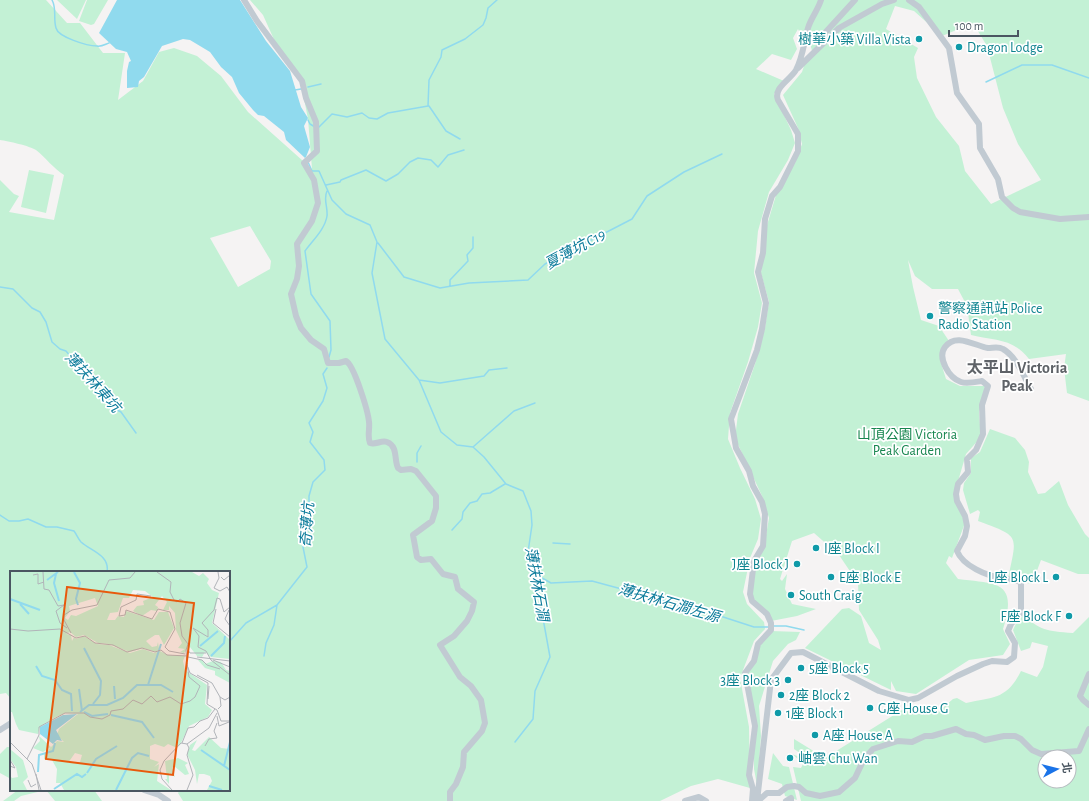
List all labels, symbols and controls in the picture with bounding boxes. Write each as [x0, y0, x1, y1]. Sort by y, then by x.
scale bar [949, 12, 1018, 38]
text: 100 m [955, 20, 983, 32]
place label: 樹華小築 Villa Vista [798, 31, 912, 47]
marker: 樹華小築 Villa Vista [914, 34, 924, 44]
place label: Dragon Lodge [967, 41, 1043, 55]
marker: Dragon Lodge [954, 42, 964, 52]
water label: 夏薄坑 C19 [542, 226, 608, 272]
place label: 警察通訊站 Police Radio Station [938, 301, 1043, 332]
marker: 警察通訊站 Police Radio Station [925, 311, 935, 321]
water label: 薄扶林東坑 [62, 349, 125, 417]
district label: 太平山 Victoria Peak [967, 359, 1068, 394]
park label: 山頂公園 Victoria Peak Garden [857, 427, 958, 458]
water label: 奇薄坑 [297, 500, 317, 548]
place label: I座 Block I [824, 541, 880, 556]
marker: I座 Block I [811, 543, 821, 553]
water label: 薄扶林石澗 [523, 546, 552, 624]
place label: J座 Block J [732, 557, 789, 572]
marker: J座 Block J [792, 559, 802, 569]
place label: E座 Block E [839, 570, 901, 585]
place label: L座 Block L [988, 570, 1048, 585]
inset map [10, 571, 230, 791]
marker: E座 Block E [826, 572, 836, 582]
marker: L座 Block L [1051, 572, 1061, 582]
water label: 薄扶林石澗左源 [616, 581, 725, 626]
place label: South Craig [799, 589, 862, 603]
marker: South Craig [786, 590, 796, 600]
place label: F座 Block F [1001, 609, 1062, 624]
marker: F座 Block F [1064, 611, 1074, 621]
place label: 5座 Block 5 [809, 661, 869, 676]
marker: 5座 Block 5 [796, 663, 806, 673]
place label: 3座 Block 3 [720, 673, 780, 688]
marker: 3座 Block 3 [783, 675, 793, 685]
place label: 2座 Block 2 [789, 688, 850, 703]
marker: 2座 Block 2 [776, 690, 786, 700]
place label: G座 House G [878, 701, 948, 716]
marker: G座 House G [865, 703, 875, 713]
place label: 1座 Block 1 [786, 706, 844, 721]
marker: 1座 Block 1 [773, 708, 783, 718]
place label: A座 House A [823, 728, 893, 743]
marker: A座 House A [810, 730, 820, 740]
north arrow [1037, 749, 1077, 789]
place label: 岫雲 Chu Wan [798, 751, 878, 766]
marker: 岫雲 Chu Wan [785, 753, 795, 763]
text: 北 [1060, 762, 1073, 774]

